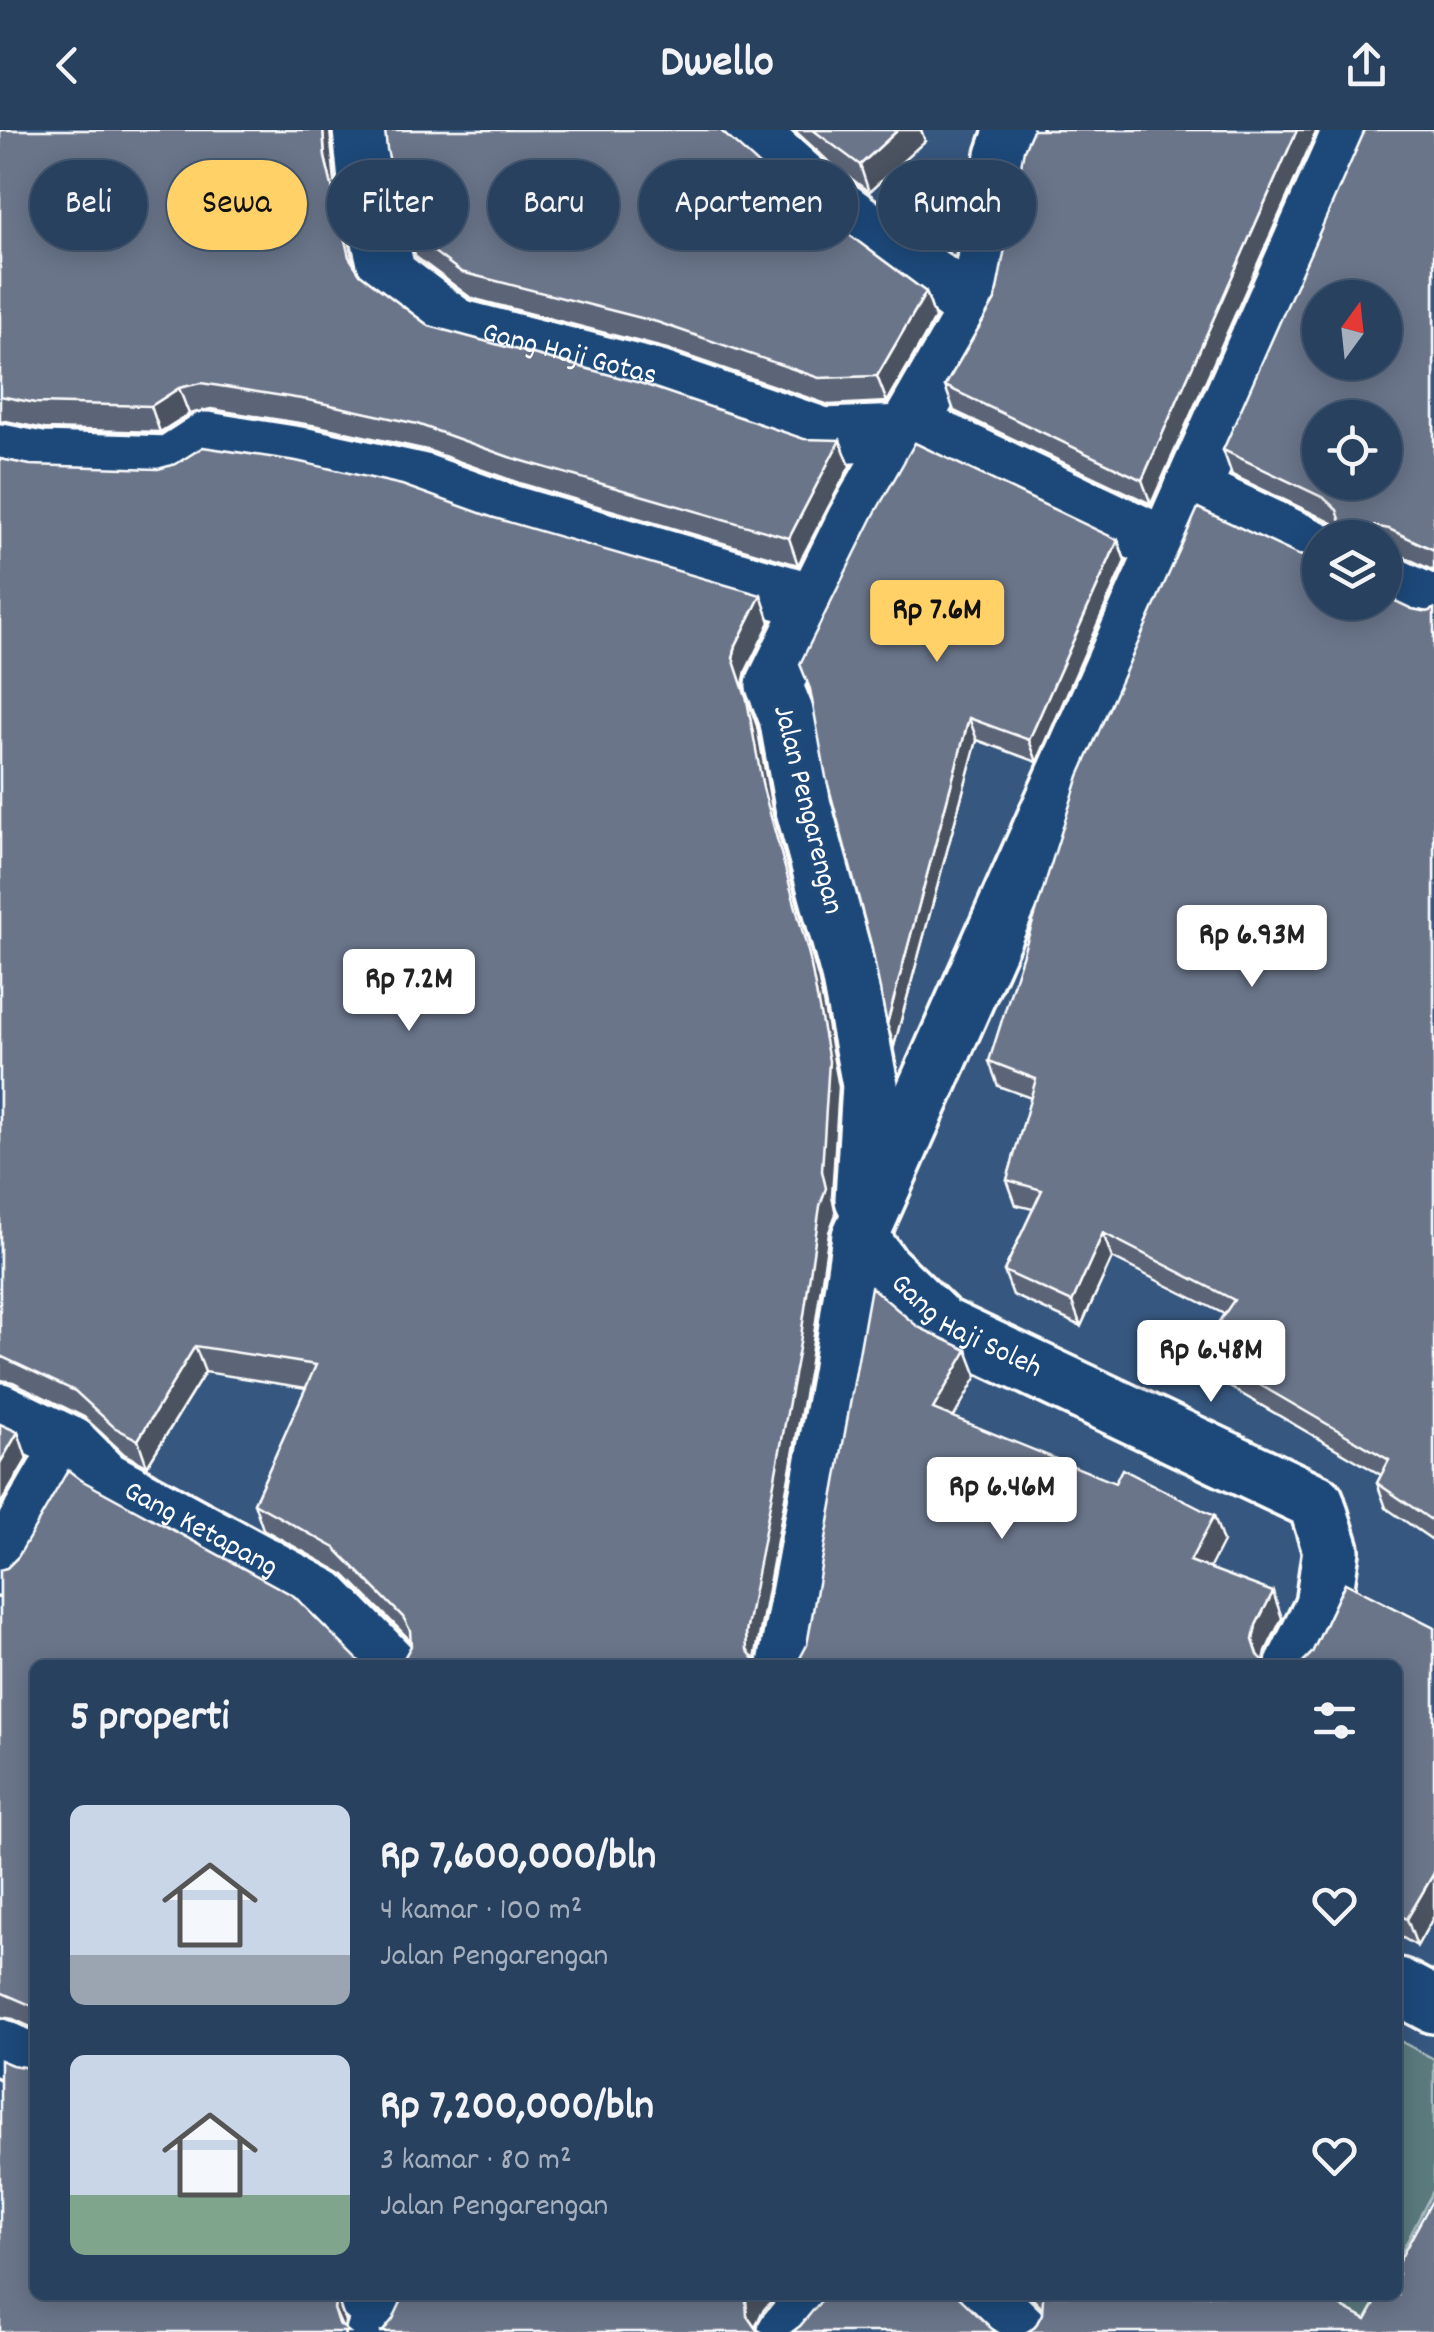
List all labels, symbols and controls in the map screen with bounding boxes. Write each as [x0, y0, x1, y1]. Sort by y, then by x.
text: Dwello [660, 33, 774, 97]
icon: back [40, 38, 95, 93]
icon: share [1339, 38, 1394, 93]
chip: Beli [30, 160, 147, 250]
chip: Sewa [167, 160, 307, 250]
chip: Filter [327, 160, 468, 250]
chip: Baru [488, 160, 619, 250]
chip: Apartemen [639, 160, 858, 250]
chip: Rumah [878, 160, 1036, 250]
north arrow [1302, 280, 1402, 380]
map controls [1302, 280, 1402, 620]
street label: Gang Haji Gotas [477, 313, 661, 399]
button: locate [1302, 400, 1402, 500]
button: layers [1302, 520, 1402, 620]
pin: Rp 7.6M [845, 580, 1029, 665]
text: Rp 7.6M [892, 589, 982, 635]
street label: Jalan Pengarengan [759, 701, 853, 919]
pin: Rp 6.93M [1149, 905, 1355, 990]
text: Rp 6.93M [1199, 914, 1305, 960]
pin: Rp 7.2M [317, 949, 501, 1034]
text: Rp 7.2M [365, 958, 453, 1004]
street label: Gang Haji Soleh [879, 1265, 1049, 1391]
pin: Rp 6.48M [1108, 1320, 1314, 1405]
text: Rp 6.48M [1159, 1329, 1263, 1375]
pin: Rp 6.46M [899, 1457, 1105, 1542]
text: Rp 6.46M [949, 1466, 1055, 1512]
street label: Gang Ketapang [115, 1471, 285, 1590]
text: 5 properti [70, 1690, 229, 1750]
icon: filters [1307, 1693, 1362, 1748]
text: Rp 7,600,000/bln [380, 1829, 656, 1889]
icon: home [150, 1845, 270, 1965]
icon: heart [1307, 1878, 1362, 1933]
text: 4 kamar · 100 m² [380, 1889, 582, 1935]
text: Jalan Pengarengan [380, 1935, 608, 1981]
text: Rp 7,200,000/bln [380, 2079, 654, 2139]
icon: home [150, 2095, 270, 2215]
icon: heart [1307, 2128, 1362, 2183]
text: 3 kamar · 80 m² [380, 2139, 572, 2185]
text: Jalan Pengarengan [380, 2185, 608, 2231]

